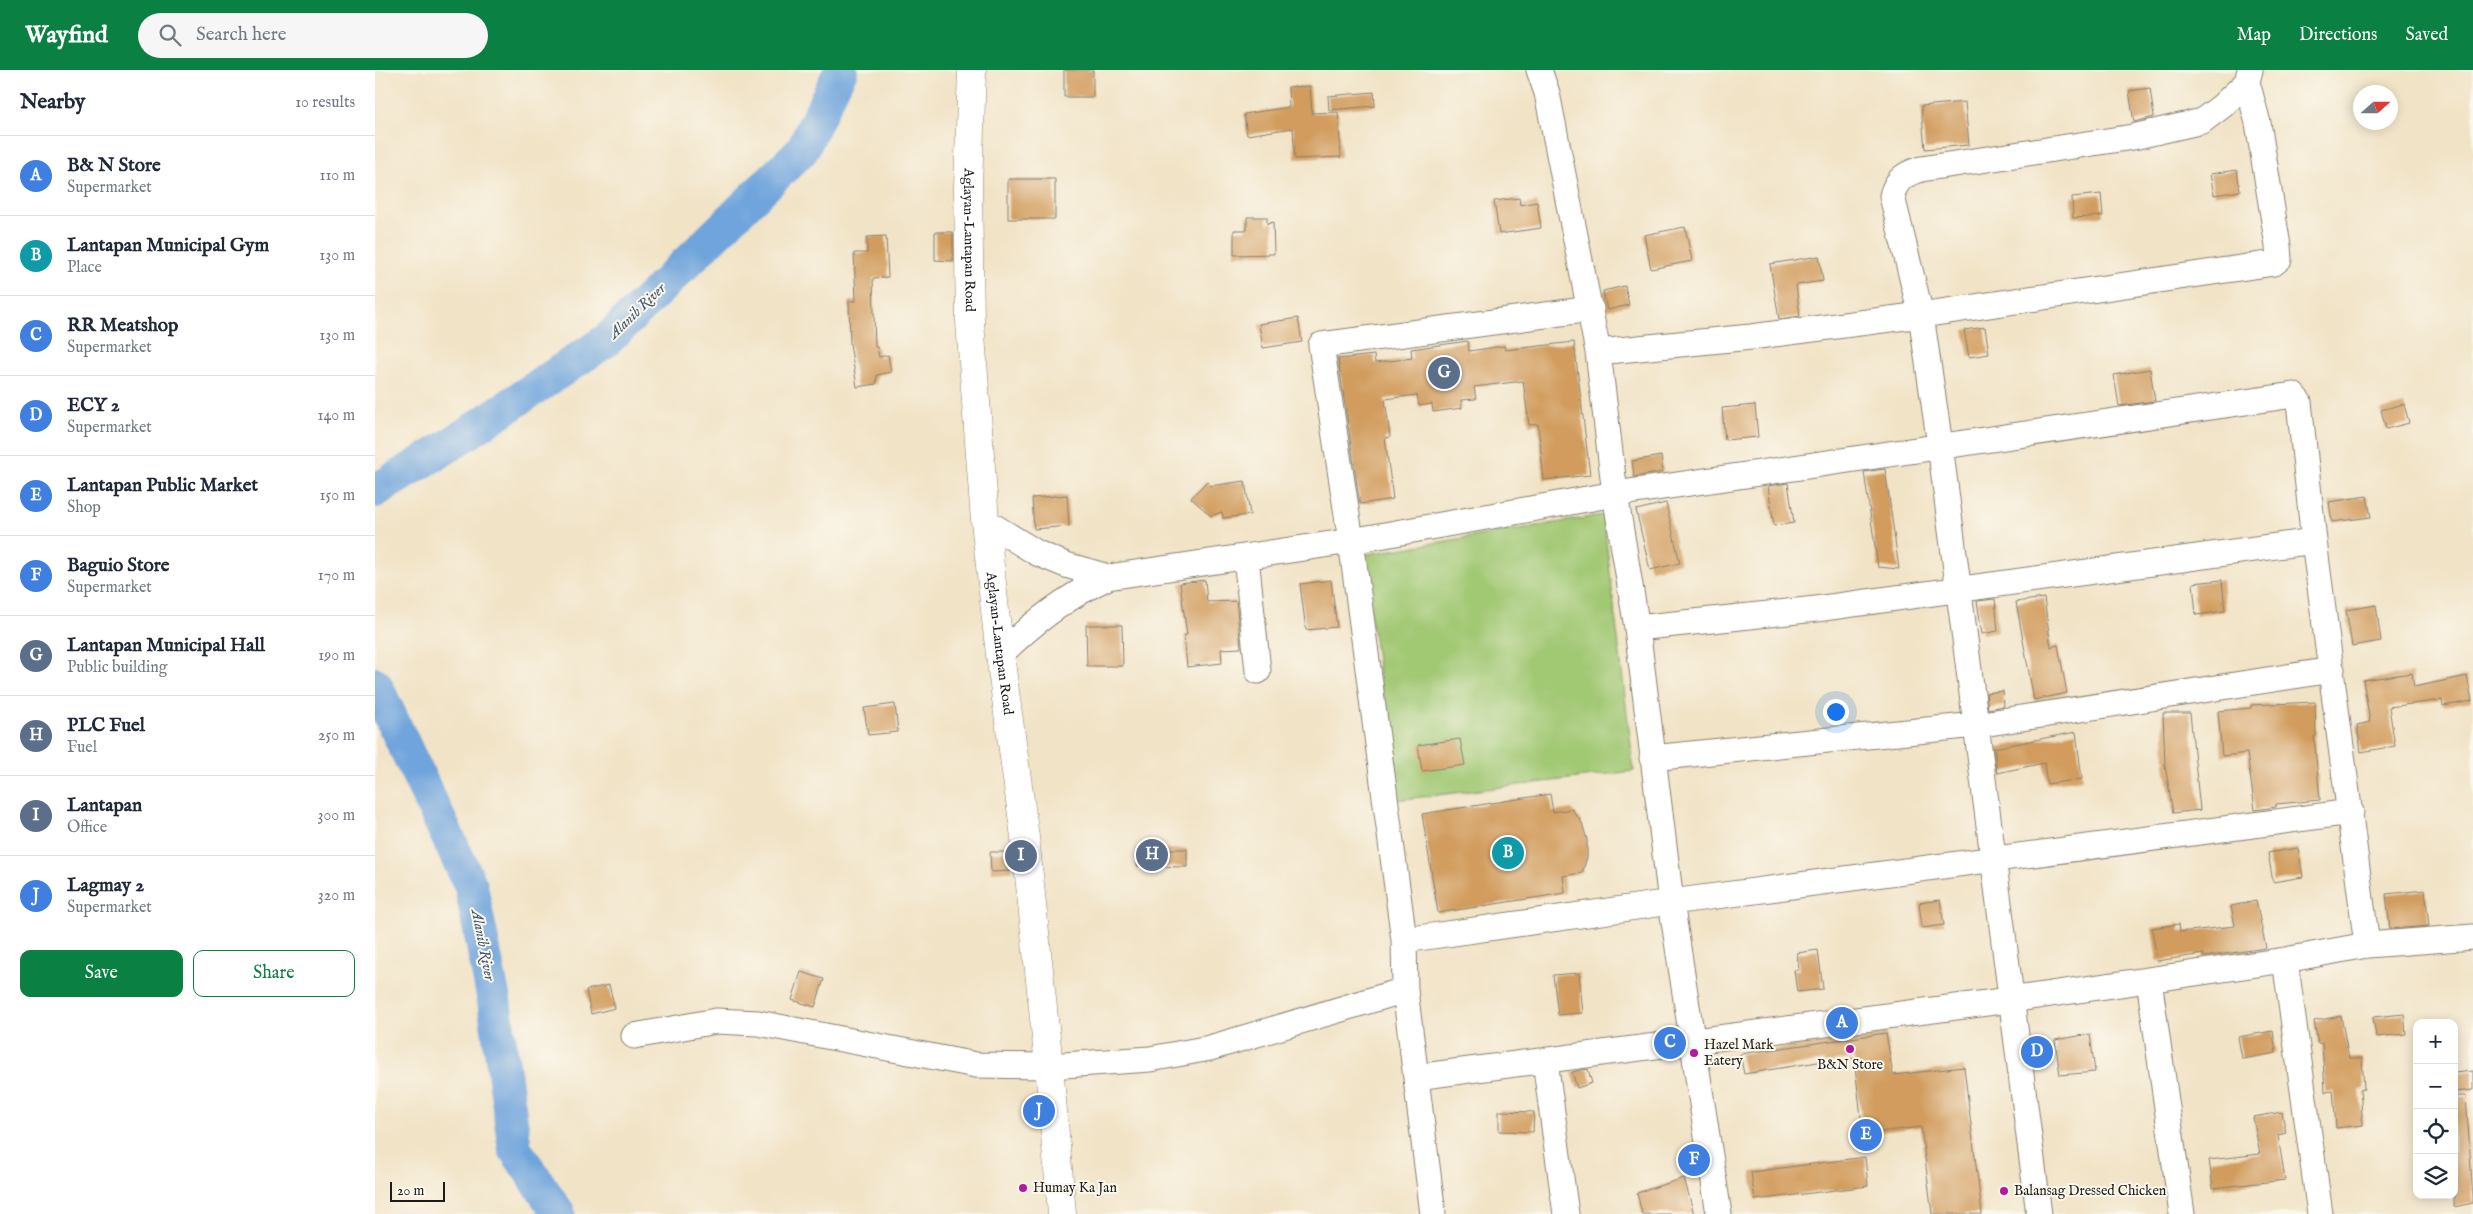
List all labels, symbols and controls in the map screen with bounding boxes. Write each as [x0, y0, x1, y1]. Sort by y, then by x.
search box [138, 13, 488, 58]
text: Wayfind [25, 20, 108, 51]
icon: search [156, 21, 184, 49]
text: Search here [196, 23, 286, 47]
text: Map [2237, 24, 2271, 47]
text: Directions [2299, 24, 2377, 47]
text: Saved [2405, 24, 2448, 47]
north arrow [2353, 85, 2398, 130]
text: Nearby [20, 89, 85, 116]
text: 10 results [295, 93, 355, 113]
text: B& N Store [67, 154, 161, 178]
text: A [31, 166, 41, 186]
text: 110 m [319, 166, 355, 186]
street label: Aglayan-Lantapan Road [959, 167, 979, 312]
text: Supermarket [67, 178, 152, 198]
text: Lantapan Municipal Gym [67, 234, 269, 258]
text: B [31, 246, 41, 266]
text: 130 m [319, 246, 355, 266]
text: Place [67, 258, 102, 278]
water label: Alanib River [603, 278, 670, 344]
text: RR Meatshop [67, 314, 178, 338]
text: C [30, 326, 42, 346]
text: 130 m [319, 326, 355, 346]
text: Supermarket [67, 338, 152, 358]
pin: G [1428, 354, 1460, 392]
text: ECY 2 [67, 394, 120, 418]
text: D [30, 406, 42, 426]
text: 140 m [317, 406, 355, 426]
text: Supermarket [67, 418, 152, 438]
text: Lantapan Public Market [67, 474, 258, 498]
text: E [30, 486, 42, 506]
text: 150 m [320, 486, 355, 506]
text: Shop [67, 498, 101, 518]
text: Baguio Store [67, 554, 169, 578]
text: F [31, 566, 41, 586]
text: 170 m [318, 566, 355, 586]
street label: Aglayan-Lantapan Road [982, 570, 1017, 717]
text: Supermarket [67, 578, 152, 598]
text: Lantapan Municipal Hall [67, 634, 265, 658]
text: G [30, 646, 42, 666]
text: 190 m [318, 646, 355, 666]
text: Public building [67, 658, 167, 678]
your location [1823, 699, 1849, 725]
text: PLC Fuel [67, 714, 145, 738]
text: H [29, 726, 43, 746]
text: 250 m [318, 726, 355, 746]
text: Fuel [67, 738, 97, 758]
text: Lantapan [67, 794, 142, 818]
text: I [33, 806, 39, 826]
text: 300 m [317, 806, 355, 826]
text: Office [67, 818, 107, 838]
pin: B [1492, 834, 1524, 872]
pin: H [1136, 836, 1168, 874]
pin: I [1005, 837, 1037, 875]
text: Lagmay 2 [67, 874, 144, 898]
text: J [33, 886, 39, 906]
text: 320 m [318, 886, 355, 906]
text: Supermarket [67, 898, 152, 918]
water label: Alanib River [466, 906, 499, 983]
button: Save [20, 950, 183, 997]
button: Share [193, 950, 355, 997]
pin: A [1826, 1004, 1858, 1042]
map controls [2413, 1019, 2458, 1199]
button: + [2413, 1019, 2458, 1064]
pin: C [1654, 1024, 1686, 1062]
pin: D [2021, 1033, 2053, 1071]
place label: Hazel Mark Eatery [1704, 1036, 1774, 1070]
marker: B&N Store [1844, 1043, 1856, 1055]
marker: Hazel Mark Eatery [1688, 1047, 1700, 1059]
place label: B&N Store [1817, 1056, 1884, 1074]
button: − [2413, 1064, 2458, 1109]
pin: J [1023, 1092, 1055, 1130]
button: locate [2413, 1109, 2458, 1154]
pin: E [1850, 1116, 1882, 1154]
pin: F [1678, 1141, 1710, 1179]
button: layers [2413, 1154, 2458, 1199]
scale bar [390, 1179, 445, 1202]
place label: Humay Ka Jan [1033, 1179, 1117, 1197]
text: 20 m [397, 1182, 424, 1200]
marker: Humay Ka Jan [1017, 1182, 1029, 1194]
place label: Balansag Dressed Chicken [2014, 1182, 2167, 1200]
marker: Balansag Dressed Chicken [1998, 1185, 2010, 1197]

